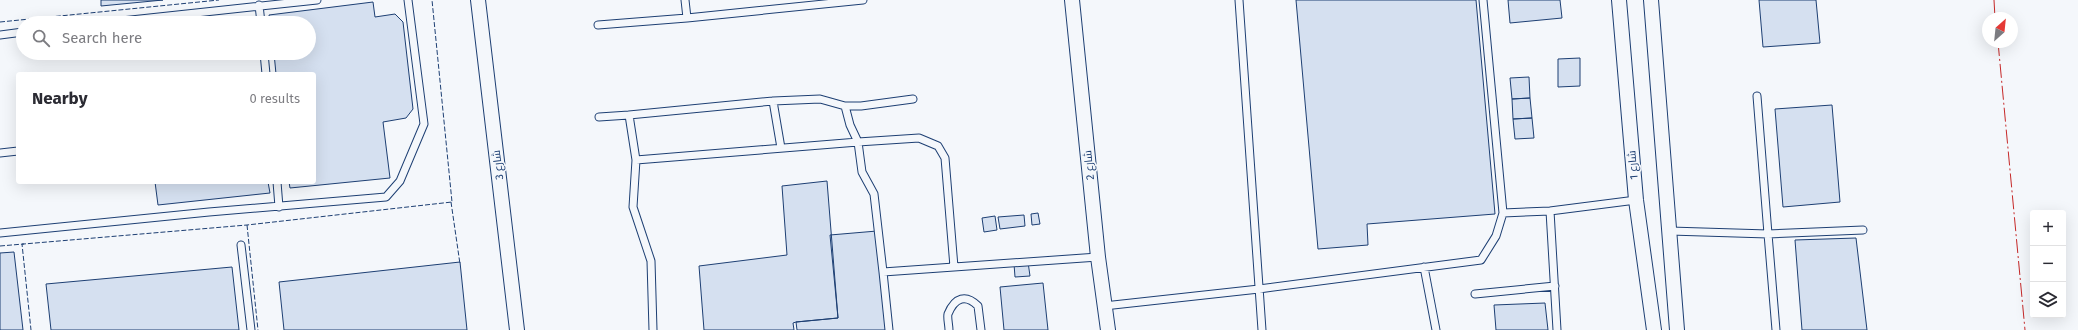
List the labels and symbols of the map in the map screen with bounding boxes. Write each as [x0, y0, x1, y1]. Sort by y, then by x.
north arrow [1982, 12, 2018, 48]
street label: شارع 3 [490, 149, 507, 181]
street label: شارع 2 [1081, 149, 1098, 180]
street label: شارع 1 [1625, 150, 1642, 180]

